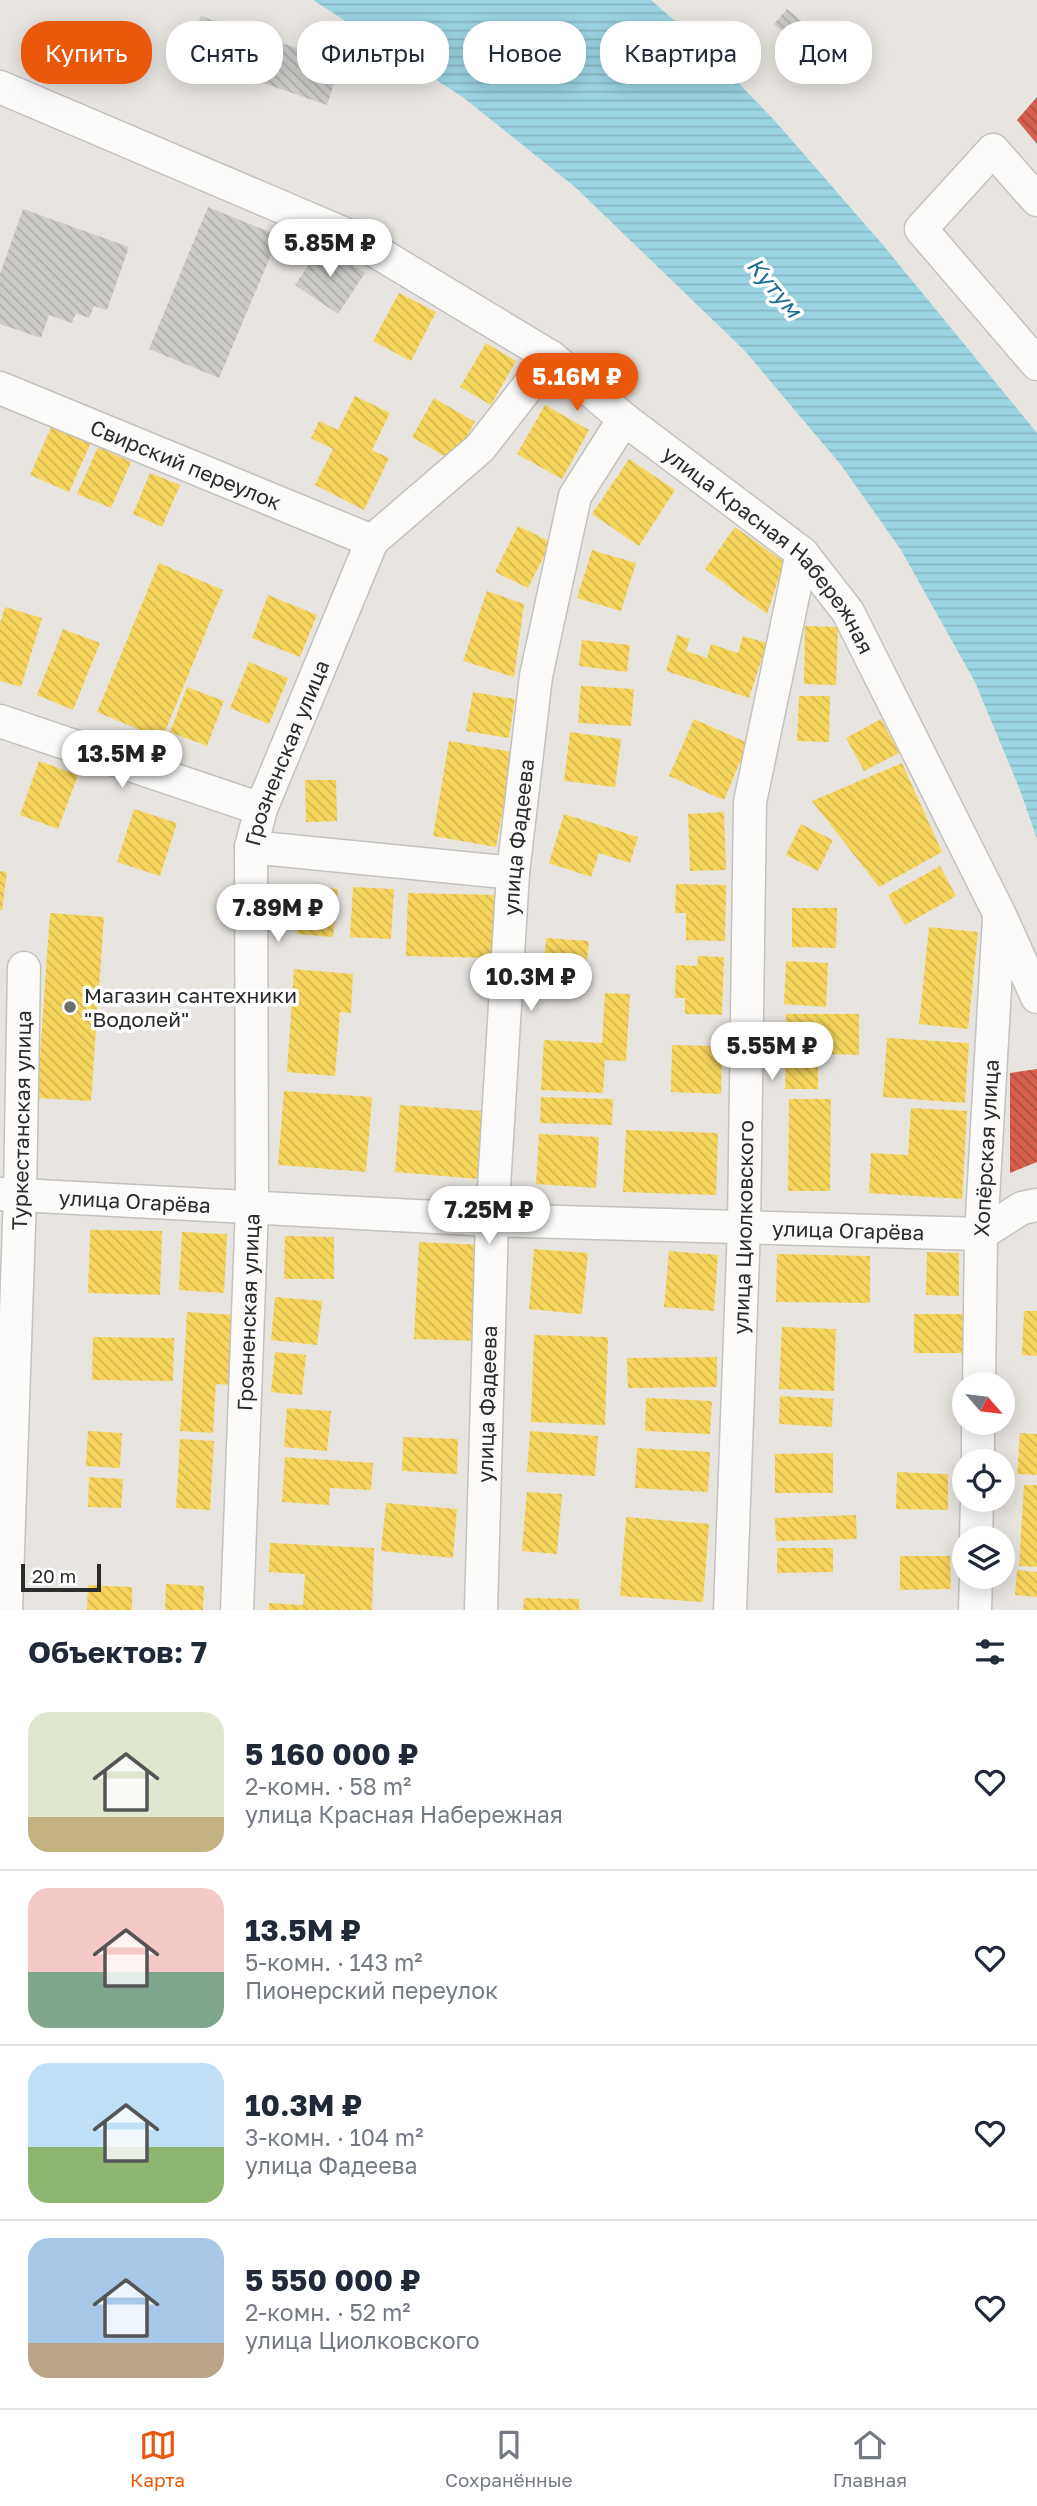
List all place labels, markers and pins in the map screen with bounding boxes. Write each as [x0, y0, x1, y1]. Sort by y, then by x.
pin: 5.85M ₽ [265, 219, 395, 279]
pin: 5.16M ₽ [512, 354, 642, 413]
pin: 13.5M ₽ [57, 730, 187, 790]
pin: 7.89M ₽ [213, 884, 343, 944]
pin: 10.3M ₽ [466, 954, 596, 1013]
place label: Магазин сантехники "Водолей" [84, 982, 297, 1032]
marker: Магазин сантехники "Водолей" [62, 999, 78, 1015]
pin: 5.55M ₽ [707, 1023, 837, 1082]
pin: 7.25M ₽ [424, 1186, 554, 1246]

